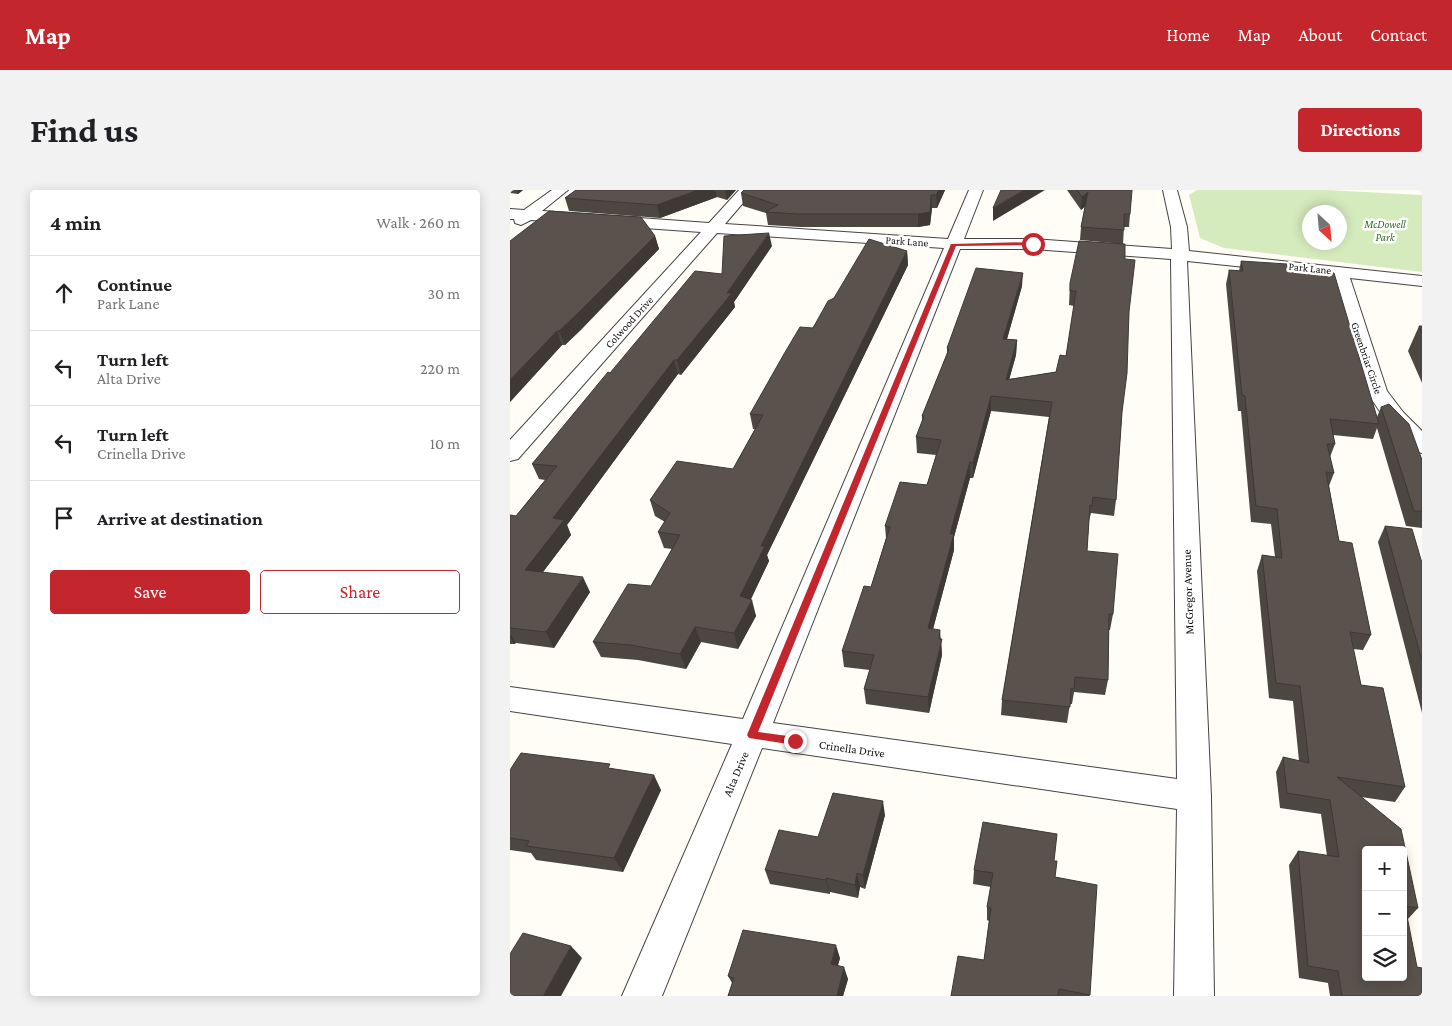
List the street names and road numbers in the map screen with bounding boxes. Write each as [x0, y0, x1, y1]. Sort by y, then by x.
street label: Park Lane [885, 234, 929, 248]
street label: Park Lane [1288, 260, 1332, 276]
street label: Colwood Drive [603, 294, 655, 350]
street label: Greenbriar Circle [1349, 321, 1385, 396]
street label: McGregor Avenue [1180, 549, 1196, 635]
street label: Crinella Drive [818, 737, 886, 761]
street label: Alta Drive [720, 749, 752, 799]

